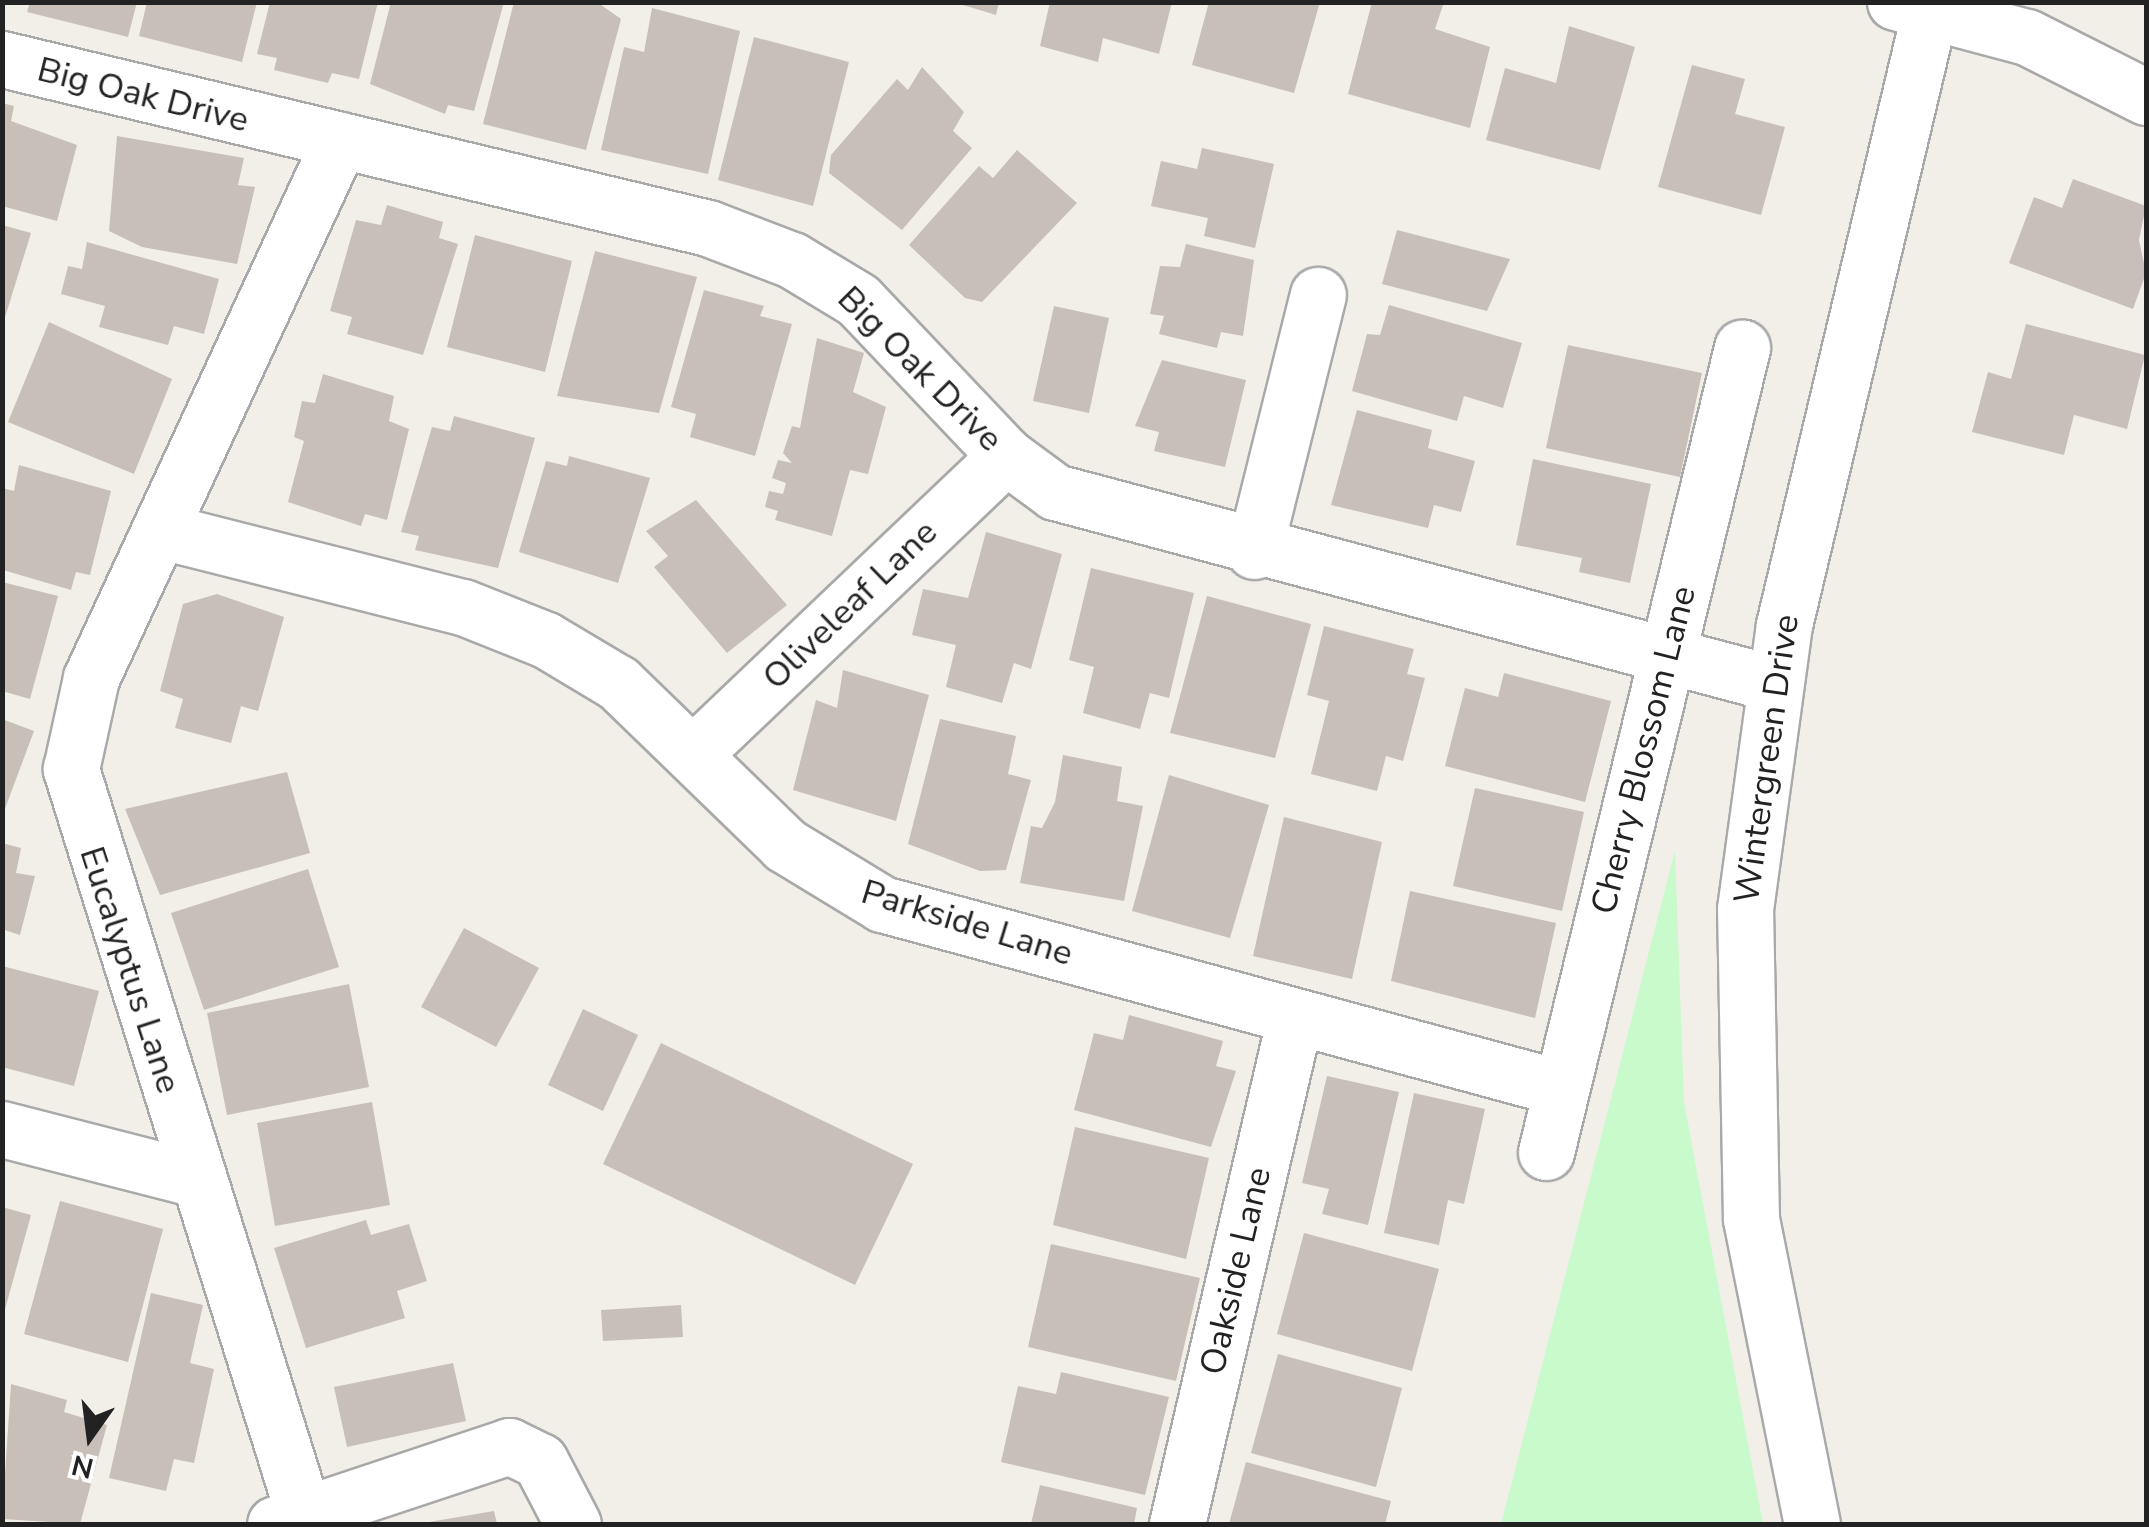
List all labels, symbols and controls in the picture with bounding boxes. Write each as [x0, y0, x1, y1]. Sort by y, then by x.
street label: Big Oak Drive [33, 48, 253, 142]
street label: Big Oak Drive [829, 278, 1011, 460]
street label: Oliveleaf Lane [754, 511, 946, 699]
street label: Cherry Blossom Lane [1583, 582, 1705, 918]
street label: Wintergreen Drive [1726, 612, 1808, 906]
street label: Eucalyptus Lane [70, 841, 190, 1099]
street label: Parkside Lane [856, 871, 1078, 975]
street label: Oakside Lane [1192, 1163, 1280, 1379]
north arrow [40, 1387, 140, 1487]
text: N [68, 1445, 98, 1487]

